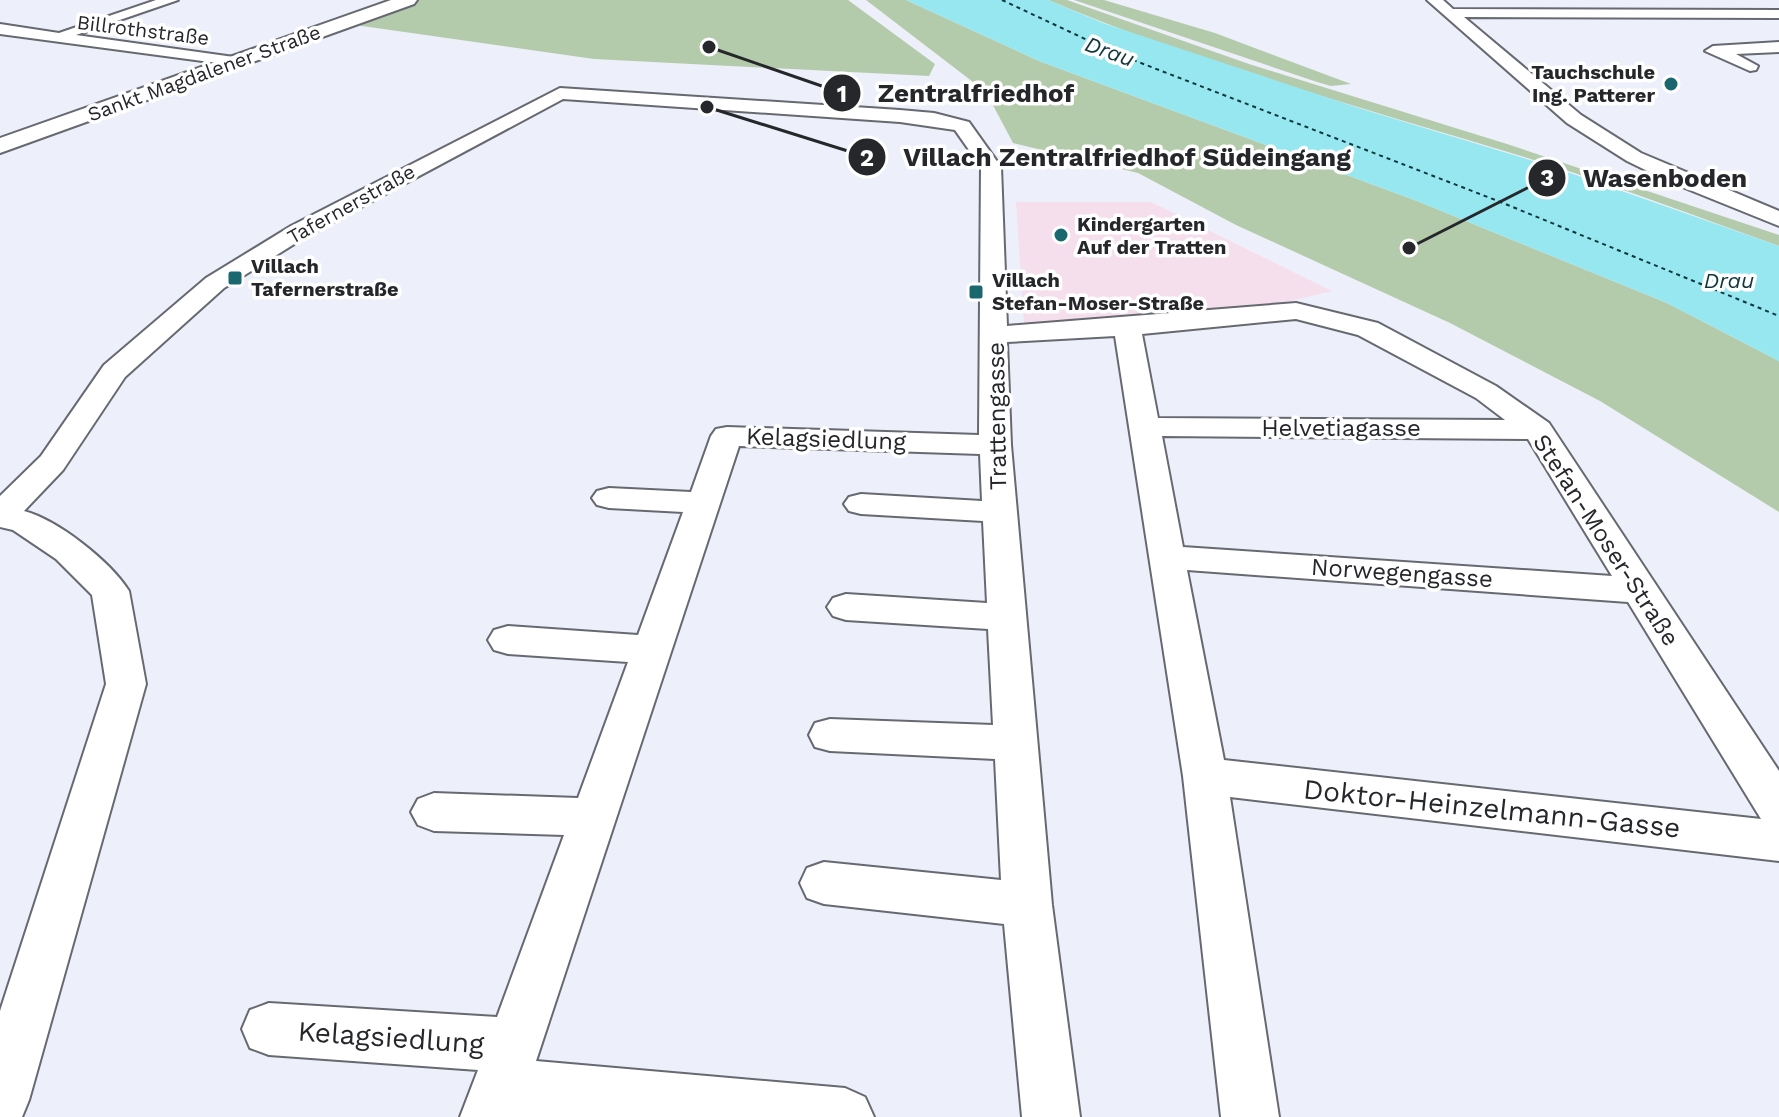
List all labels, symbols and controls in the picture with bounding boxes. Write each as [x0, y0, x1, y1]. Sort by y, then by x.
street label: Billrothstraße [76, 10, 210, 50]
street label: Sankt Magdalener Straße [84, 20, 324, 126]
water label: Drau [1082, 31, 1138, 72]
place label: Tauchschule Ing. Patterer [1531, 60, 1655, 107]
callout: Zentralfriedhof [822, 68, 1090, 118]
marker: Tauchschule Ing. Patterer [1662, 75, 1680, 93]
text: Zentralfriedhof [878, 78, 1074, 108]
text: 1 [837, 80, 847, 108]
callout: Villach Zentralfriedhof Südeingang [847, 132, 1367, 182]
text: Villach Zentralfriedhof Südeingang [903, 142, 1351, 172]
text: 2 [860, 144, 874, 172]
callout: Wasenboden [1527, 153, 1763, 203]
street label: Tafernerstraße [283, 159, 419, 249]
text: Wasenboden [1583, 163, 1747, 193]
text: 3 [1540, 164, 1554, 192]
place label: Kindergarten Auf der Tratten [1077, 212, 1227, 259]
marker: Kindergarten Auf der Tratten [1052, 226, 1070, 244]
place label: Villach Tafernerstraße [251, 254, 399, 301]
place label: Villach Stefan-Moser-Straße [992, 268, 1204, 315]
water label: Drau [1704, 268, 1754, 293]
marker: Villach Tafernerstraße [226, 269, 244, 287]
marker: Villach Stefan-Moser-Straße [967, 283, 985, 301]
street label: Trattengasse [982, 342, 1012, 490]
street label: Helvetiagasse [1261, 414, 1421, 442]
street label: Kelagsiedlung [746, 422, 907, 456]
street label: Stefan-Moser-Straße [1527, 429, 1685, 651]
street label: Norwegengasse [1310, 553, 1494, 593]
street label: Doktor-Heinzelmann-Gasse [1302, 772, 1682, 845]
street label: Kelagsiedlung [297, 1015, 485, 1060]

